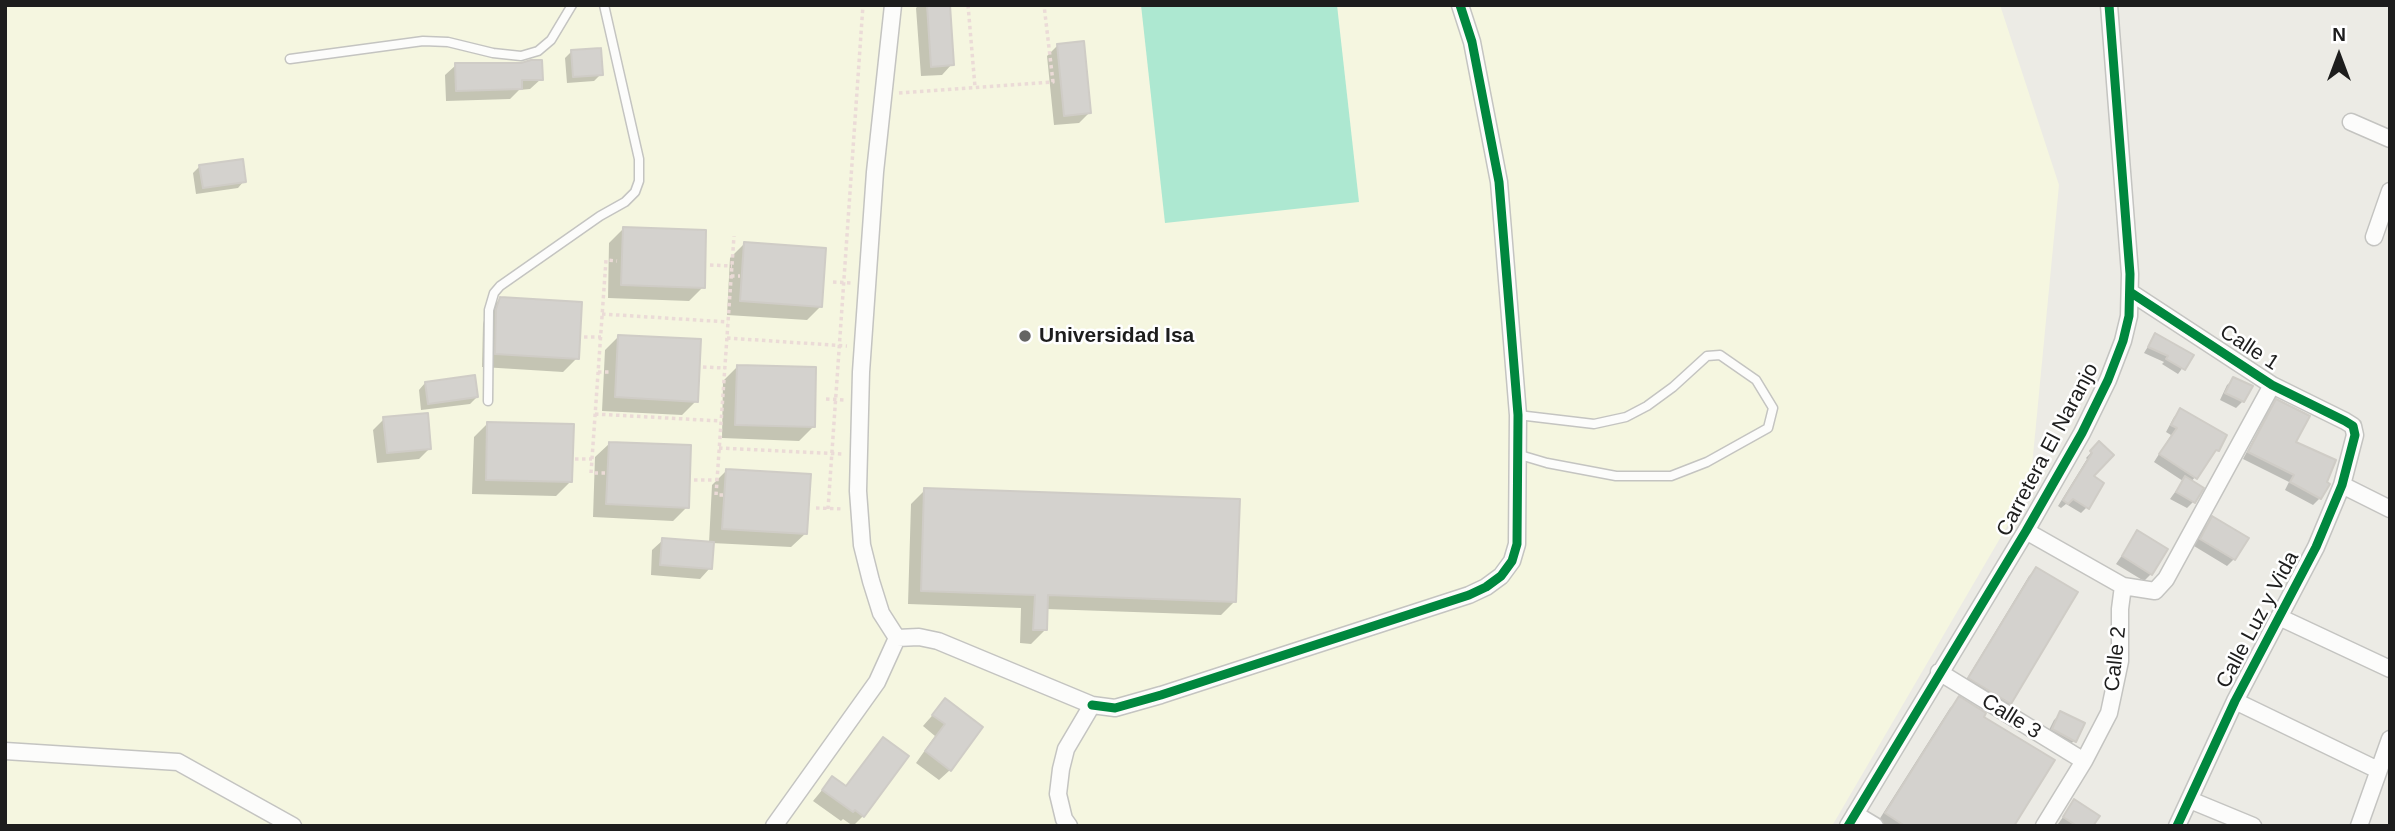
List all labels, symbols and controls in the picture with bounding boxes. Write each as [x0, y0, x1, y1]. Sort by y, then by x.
north arrow [2304, 21, 2374, 91]
text: N [2332, 24, 2346, 45]
street label: Calle 1 [2215, 320, 2283, 376]
place label: Universidad Isa [1039, 323, 1194, 349]
marker: Universidad Isa [1017, 328, 1033, 344]
street label: Carretera El Naranjo [1992, 359, 2104, 541]
street label: Calle Luz y Vida [2211, 547, 2305, 693]
street label: Calle 2 [2100, 625, 2132, 693]
street label: Calle 3 [1977, 689, 2045, 745]

